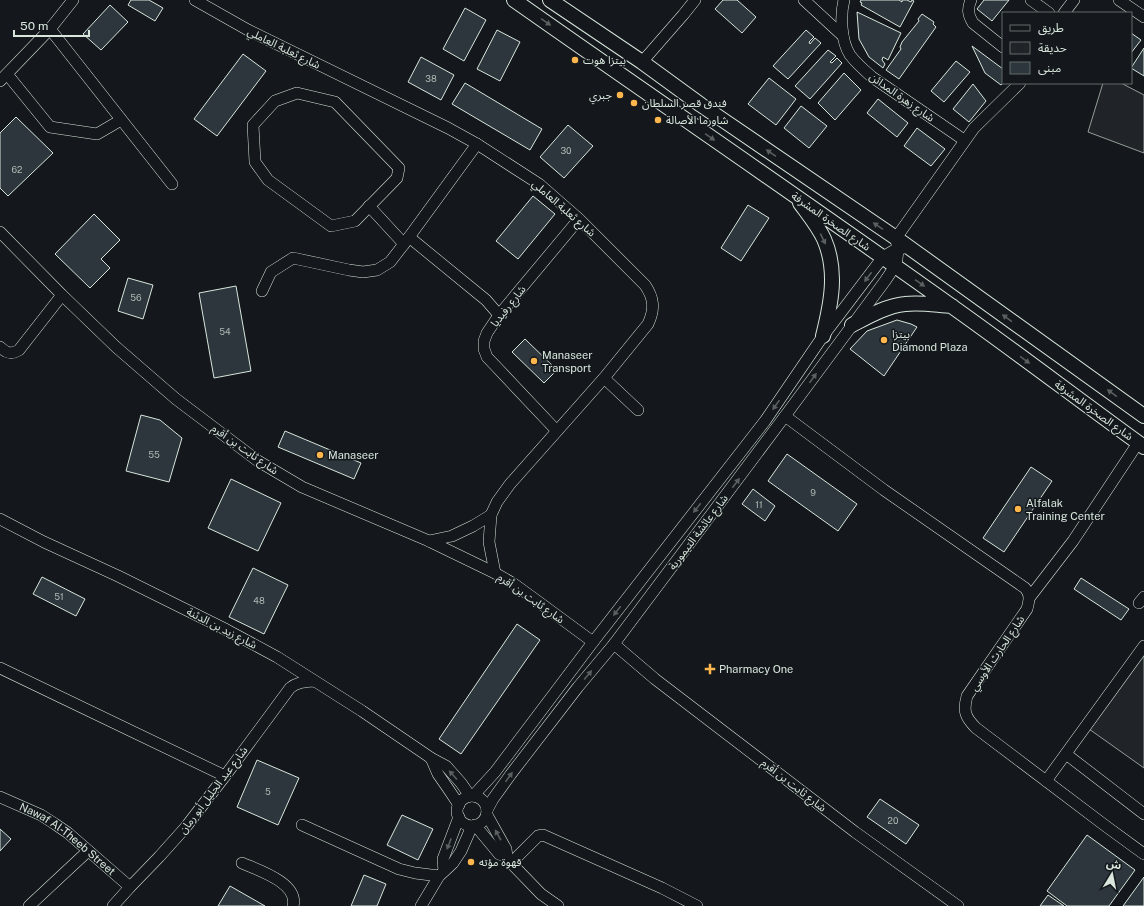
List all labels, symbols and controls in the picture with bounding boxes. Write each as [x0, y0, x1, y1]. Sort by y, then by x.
scale bar [14, 12, 89, 38]
legend [1002, 12, 1132, 84]
one-way arrow [541, 18, 551, 26]
text: 50 m [20, 19, 48, 33]
text: طريق [1038, 21, 1064, 36]
street label: شارع ثعلبة العاملي [244, 25, 323, 74]
text: حديقة [1038, 41, 1067, 55]
place label: بيتزا هوت [583, 54, 626, 67]
marker: بيتزا هوت [570, 55, 580, 65]
text: مبنى [1038, 61, 1061, 75]
street label: شارع زهرة المدائن [866, 70, 937, 126]
house number: 38 [425, 73, 437, 84]
place label: جبري [589, 89, 613, 105]
marker: جبري [615, 90, 625, 100]
place label: فندق قصر السلطان [642, 97, 727, 110]
marker: فندق قصر السلطان [629, 98, 639, 108]
place label: شاورما الأصالة [666, 114, 729, 127]
marker: شاورما الأصالة [653, 115, 663, 125]
one-way arrow [705, 133, 715, 141]
house number: 30 [560, 145, 572, 156]
one-way arrow [765, 149, 776, 157]
house number: 62 [12, 164, 22, 175]
street label: شارع ثعلبة العاملي [528, 177, 598, 242]
street label: شارع الصخرة المشرفة [788, 189, 873, 255]
one-way arrow [873, 222, 883, 230]
one-way arrow [820, 233, 826, 244]
one-way arrow [864, 271, 872, 282]
one-way arrow [915, 279, 925, 287]
street label: شارع رفيديا [488, 283, 530, 330]
house number: 56 [130, 292, 142, 303]
one-way arrow [1001, 313, 1012, 322]
house number: 54 [219, 326, 231, 337]
place label: بيتزا Diamond Plaza [892, 328, 968, 353]
marker: بيتزا Diamond Plaza [879, 335, 889, 345]
place label: Manaseer Transport [542, 349, 592, 374]
marker: Manaseer Transport [529, 356, 539, 366]
one-way arrow [1020, 356, 1030, 364]
one-way arrow [809, 373, 817, 384]
street label: شارع الصخرة المشرفة [1051, 378, 1136, 444]
one-way arrow [1107, 389, 1118, 398]
one-way arrow [772, 400, 780, 410]
street label: شارع ثابت بن أقرم [208, 421, 281, 478]
house number: 55 [148, 449, 160, 460]
place label: Manaseer [328, 449, 378, 461]
marker: Manaseer [315, 450, 325, 460]
one-way arrow [731, 477, 740, 488]
house number: 9 [810, 487, 816, 498]
street label: شارع عائشة التيمورية [666, 492, 732, 573]
place label: Alfalak Training Center [1026, 497, 1105, 522]
house number: 11 [755, 499, 763, 510]
one-way arrow [692, 503, 701, 514]
marker: Alfalak Training Center [1013, 504, 1023, 514]
street label: شارع ثابت بن أقرم [494, 570, 567, 627]
house number: 51 [54, 591, 64, 602]
house number: 48 [253, 595, 265, 606]
street label: شارع زيد بن الدثنة [184, 605, 259, 653]
one-way arrow [613, 605, 621, 616]
street label: شارع الحارث الأوسي [967, 613, 1030, 695]
marker: Pharmacy One [704, 663, 716, 675]
place label: Pharmacy One [719, 663, 793, 675]
one-way arrow [584, 669, 593, 680]
street label: شارع عبد الجليل أبو رمان [176, 744, 252, 837]
street label: شارع ثابت بن أقرم [758, 756, 829, 816]
one-way arrow [449, 770, 458, 779]
one-way arrow [505, 772, 513, 783]
house number: 5 [265, 786, 271, 797]
street label: Nawaf Al-Theeb Street [18, 800, 118, 877]
house number: 20 [888, 815, 899, 826]
one-way arrow [495, 830, 502, 841]
one-way arrow [446, 838, 452, 850]
north arrow [1092, 854, 1132, 894]
place label: قهوة مؤته [479, 856, 521, 869]
marker: قهوة مؤته [466, 857, 476, 867]
text: ش [1105, 857, 1122, 872]

